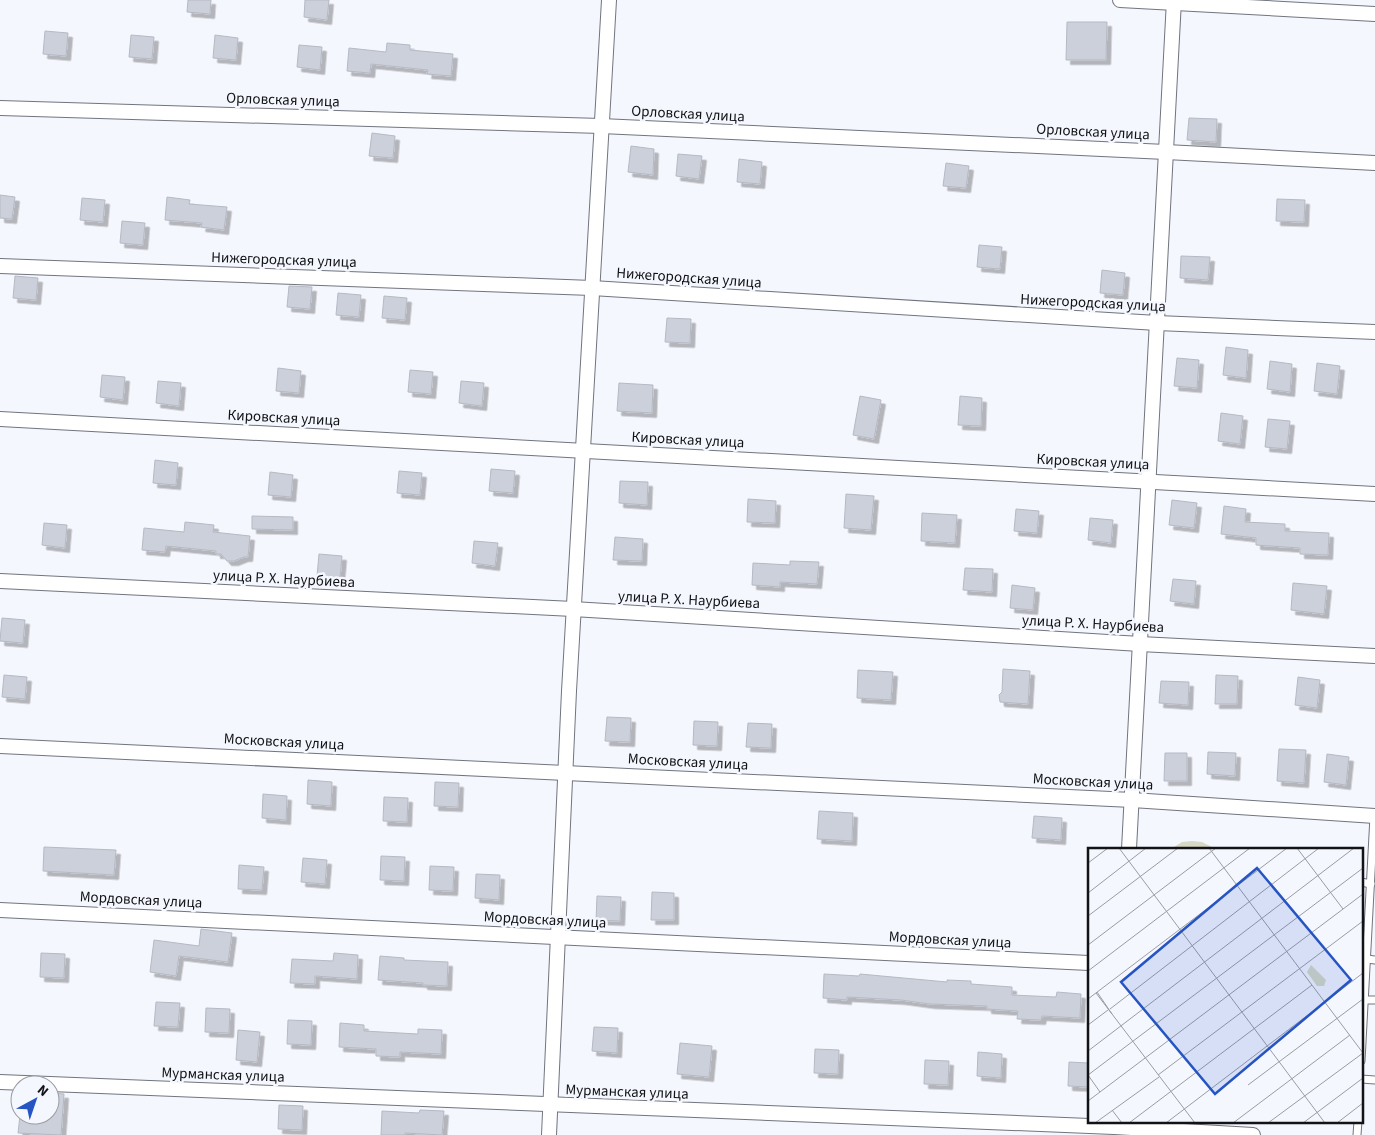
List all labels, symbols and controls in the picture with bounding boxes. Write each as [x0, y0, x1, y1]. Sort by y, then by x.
street label: Орловская улица [226, 88, 340, 112]
street label: Орловская улица [631, 101, 745, 127]
street label: Орловская улица [1036, 119, 1150, 145]
street label: Нижегородская улица [211, 247, 357, 273]
street label: Нижегородская улица [616, 262, 762, 294]
street label: Нижегородская улица [1020, 289, 1166, 317]
street label: Кировская улица [227, 405, 341, 431]
street label: Кировская улица [631, 427, 745, 453]
street label: Кировская улица [1036, 449, 1150, 475]
street label: улица Р. Х. Наурбиева [212, 565, 356, 593]
street label: улица Р. Х. Наурбиева [617, 586, 761, 614]
street label: улица Р. Х. Наурбиева [1021, 610, 1165, 638]
street label: Московская улица [223, 728, 345, 756]
street label: Московская улица [627, 748, 749, 776]
street label: Московская улица [1032, 768, 1154, 796]
inset map [1088, 848, 1362, 1122]
street label: Мордовская улица [79, 886, 203, 914]
street label: Мордовская улица [483, 906, 607, 934]
street label: Мордовская улица [888, 926, 1012, 954]
street label: Мурманская улица [161, 1062, 285, 1088]
north arrow [10, 1075, 60, 1125]
street label: Мурманская улица [565, 1079, 689, 1105]
text: N [33, 1080, 53, 1101]

